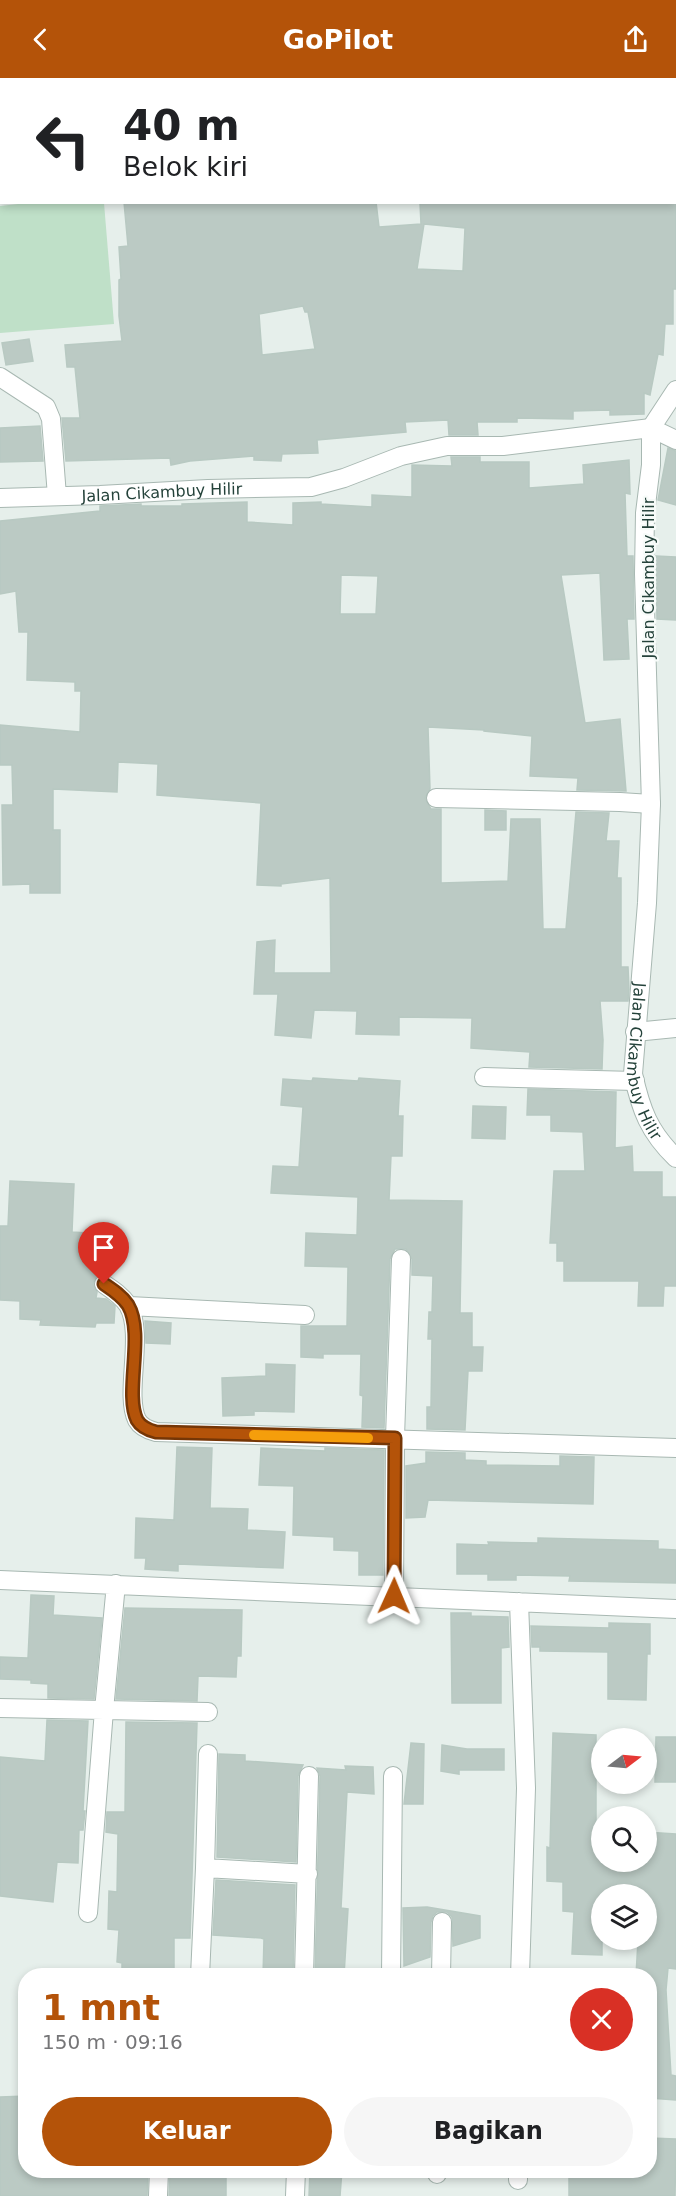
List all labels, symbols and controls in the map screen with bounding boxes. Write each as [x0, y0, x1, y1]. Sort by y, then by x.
icon: back [24, 23, 57, 56]
icon: share [619, 23, 652, 56]
text: GoPilot [283, 24, 393, 55]
text: 40 m [123, 101, 240, 150]
icon: left [24, 102, 102, 180]
text: Belok kiri [123, 151, 248, 182]
street label: Jalan Cikambuy Hilir [80, 479, 243, 506]
street label: Jalan Cikambuy Hilir [639, 497, 658, 659]
street label: Jalan Cikambuy Hilir [623, 981, 666, 1144]
pin [78, 1222, 129, 1284]
icon: arrive [87, 1231, 120, 1264]
position arrow [362, 1564, 426, 1628]
north arrow [591, 1728, 657, 1794]
map controls [591, 1728, 657, 1950]
button: search [591, 1806, 657, 1872]
button: layers [591, 1884, 657, 1950]
text: 1 mnt [42, 1987, 160, 2028]
button: close [570, 1988, 633, 2051]
text: 150 m · 09:16 [42, 2030, 183, 2054]
button: Keluar [42, 2097, 332, 2166]
button: Bagikan [344, 2097, 633, 2166]

